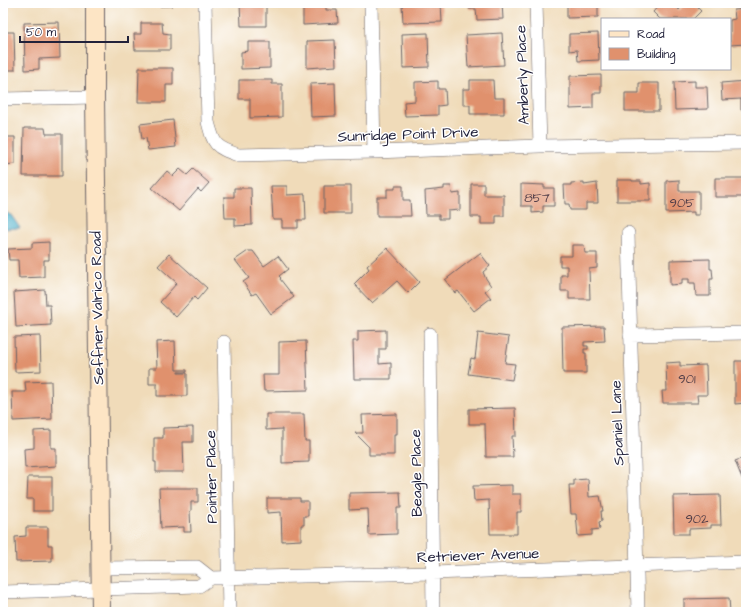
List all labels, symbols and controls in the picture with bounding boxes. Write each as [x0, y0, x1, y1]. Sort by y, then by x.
scale bar [20, 18, 128, 44]
legend [601, 18, 731, 70]
text: 50 m [26, 24, 57, 41]
street label: Amberly Place [510, 25, 536, 125]
text: Road [637, 26, 665, 43]
text: Building [637, 46, 675, 64]
street label: Sunridge Point Drive [337, 122, 479, 148]
house number: 857 [524, 189, 550, 207]
house number: 905 [670, 194, 694, 212]
street label: Seffner Valrico Road [86, 231, 109, 385]
house number: 901 [678, 370, 696, 388]
street label: Spaniel Lane [606, 380, 629, 466]
street label: Beagle Place [405, 429, 429, 517]
street label: Pointer Place [200, 430, 223, 524]
house number: 902 [685, 510, 709, 528]
street label: Retriever Avenue [416, 543, 540, 568]

